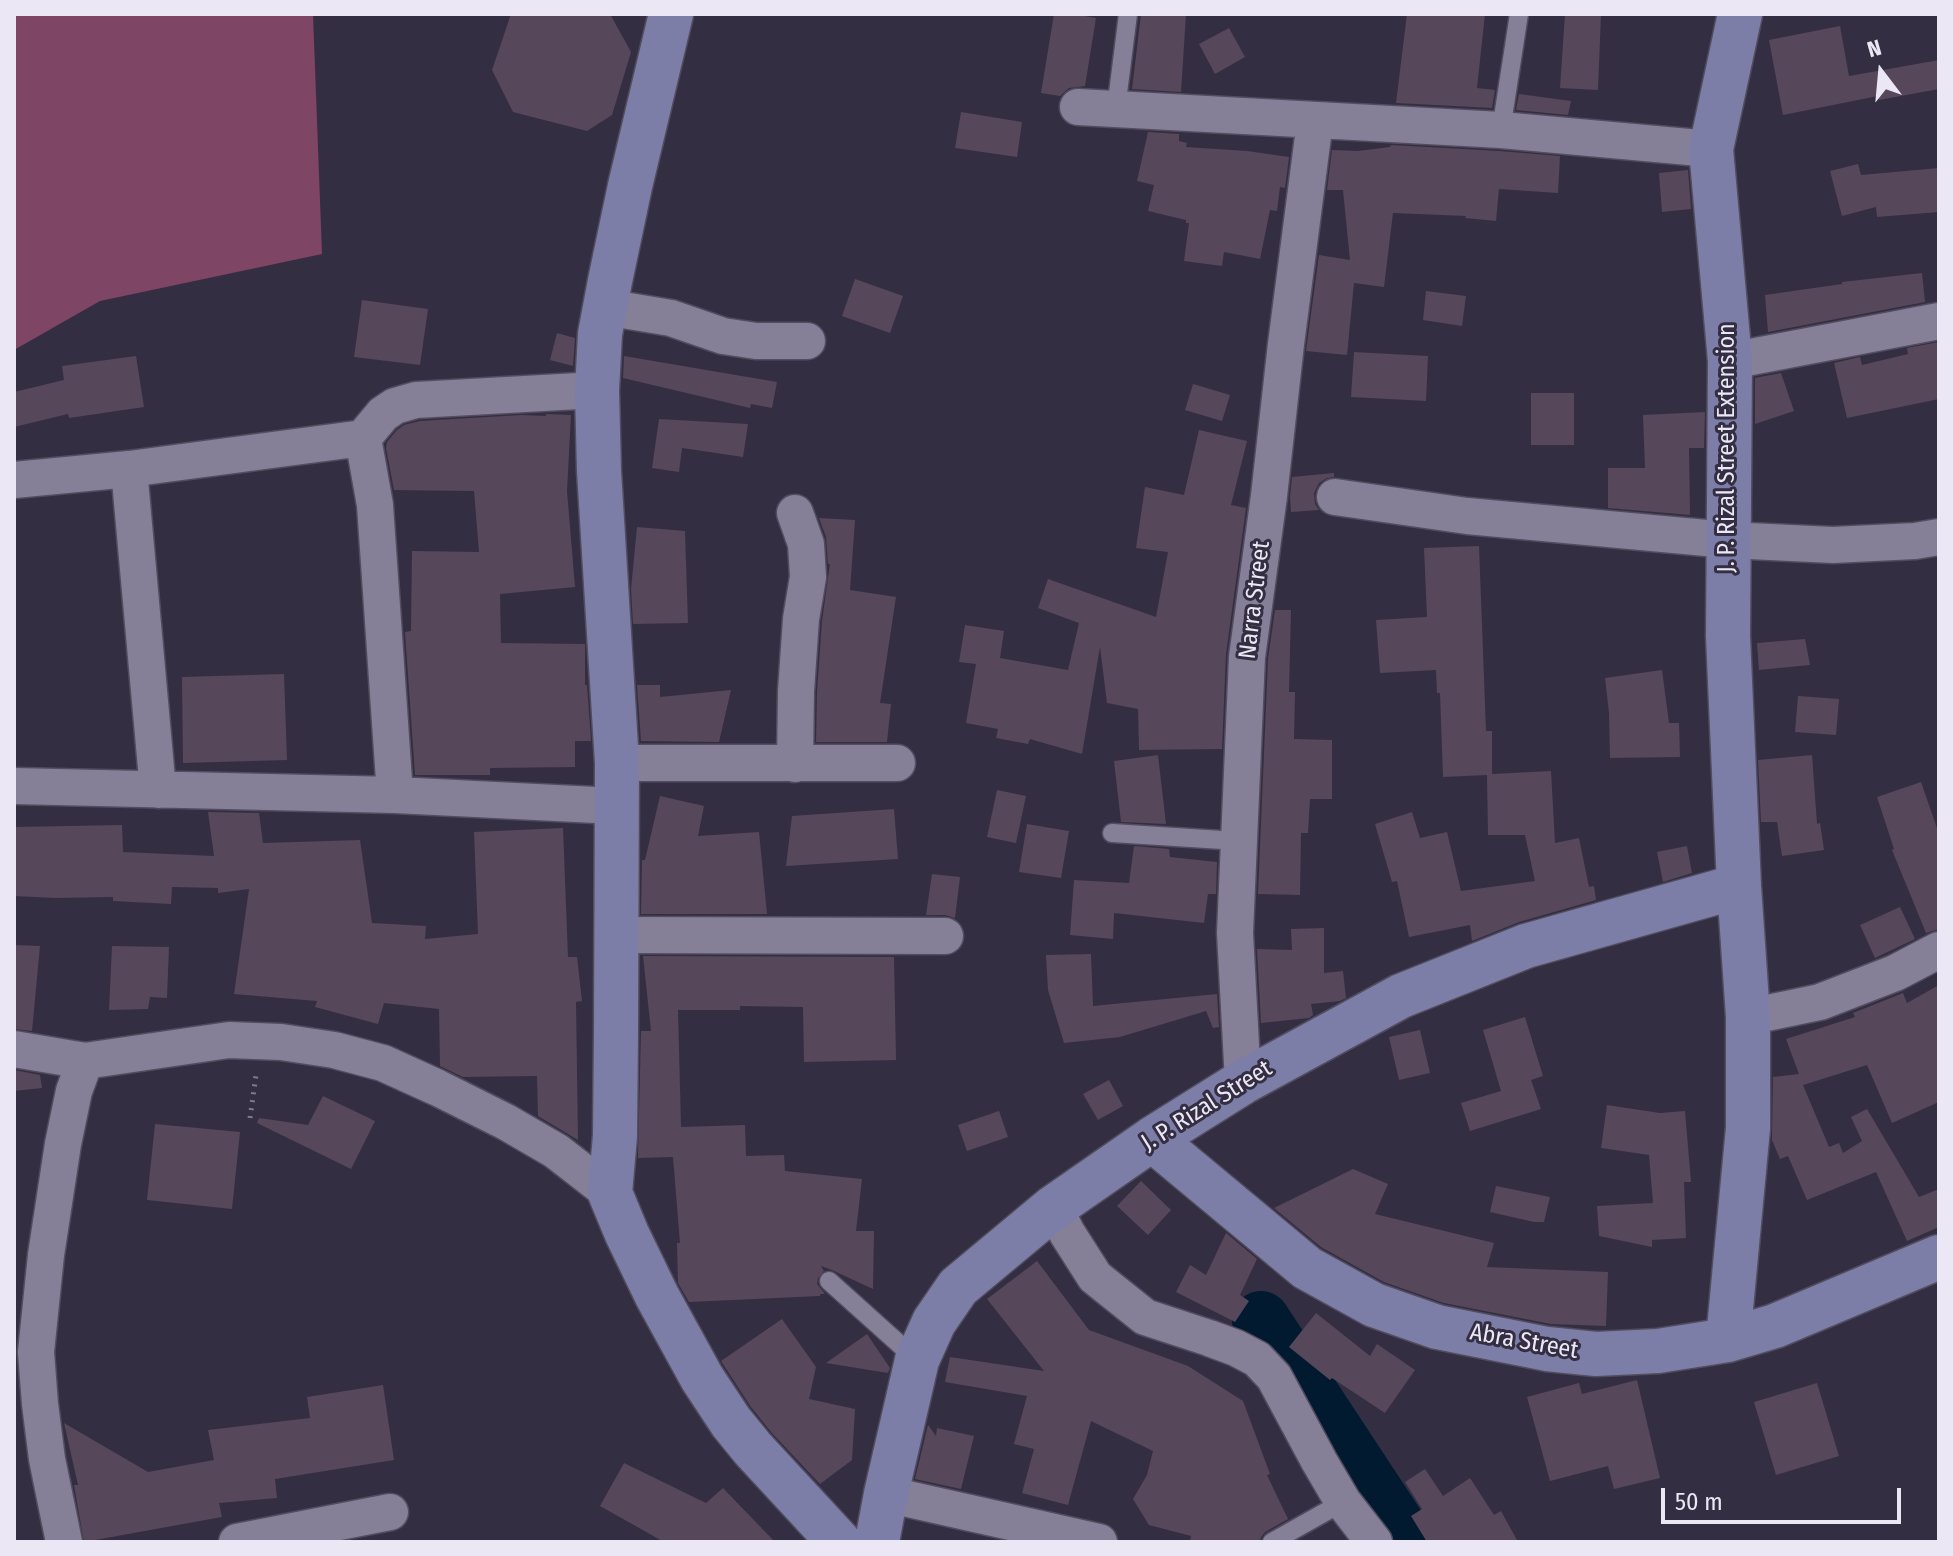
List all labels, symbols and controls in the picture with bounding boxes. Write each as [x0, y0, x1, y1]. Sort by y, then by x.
north arrow [1841, 32, 1921, 112]
text: N [1864, 34, 1884, 63]
street label: J. P. Rizal Street Extension [1713, 323, 1741, 573]
street label: Narra Street [1233, 539, 1277, 661]
street label: J. P. Rizal Street [1136, 1054, 1278, 1158]
street label: Abra Street [1468, 1318, 1580, 1366]
scale bar [1665, 1472, 1905, 1522]
text: 50 m [1675, 1488, 1723, 1516]

